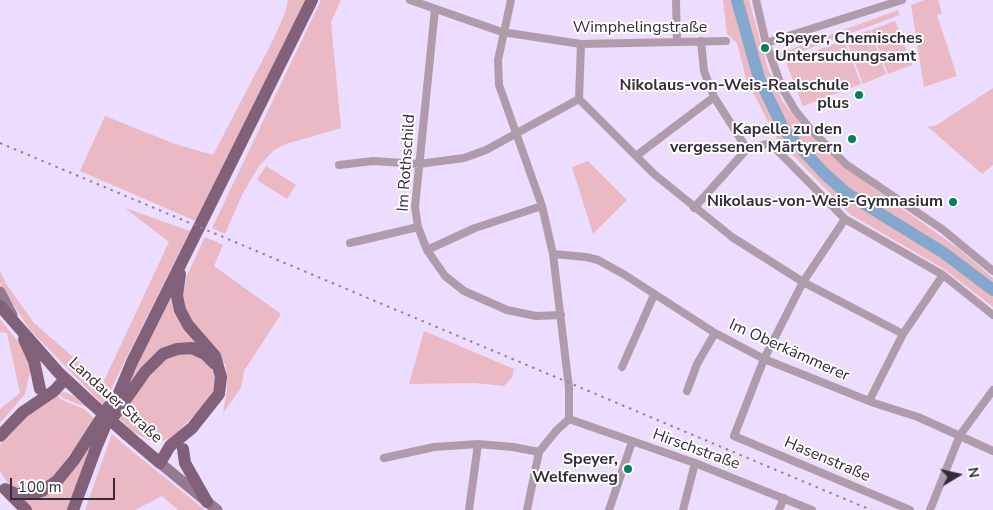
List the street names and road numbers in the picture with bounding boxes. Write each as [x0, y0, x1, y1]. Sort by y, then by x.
street label: Wimphelingstraße [573, 18, 707, 38]
street label: Im Rothschild [394, 114, 420, 212]
street label: Im Oberkämmerer [726, 316, 852, 386]
street label: Landauer Straße [64, 354, 166, 448]
street label: Hirschstraße [650, 425, 742, 475]
street label: Hasenstraße [781, 433, 873, 487]

